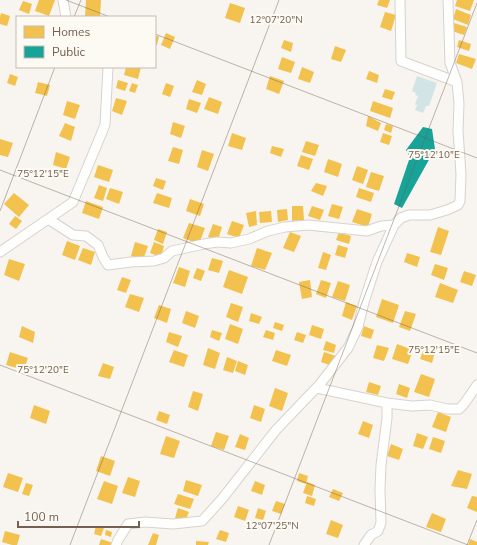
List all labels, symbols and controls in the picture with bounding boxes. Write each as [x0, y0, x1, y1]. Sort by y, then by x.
text: 12°07'20"N [249, 13, 303, 27]
legend [16, 16, 156, 68]
text: Homes [52, 24, 90, 40]
text: Public [52, 44, 86, 60]
text: 75°12'10"E [408, 148, 460, 162]
text: 75°12'15"E [17, 167, 69, 181]
text: 75°12'15"E [408, 343, 460, 357]
text: 75°12'20"E [17, 363, 69, 377]
scale bar [18, 503, 139, 529]
text: 100 m [24, 509, 59, 525]
text: 12°07'25"N [245, 519, 299, 533]

